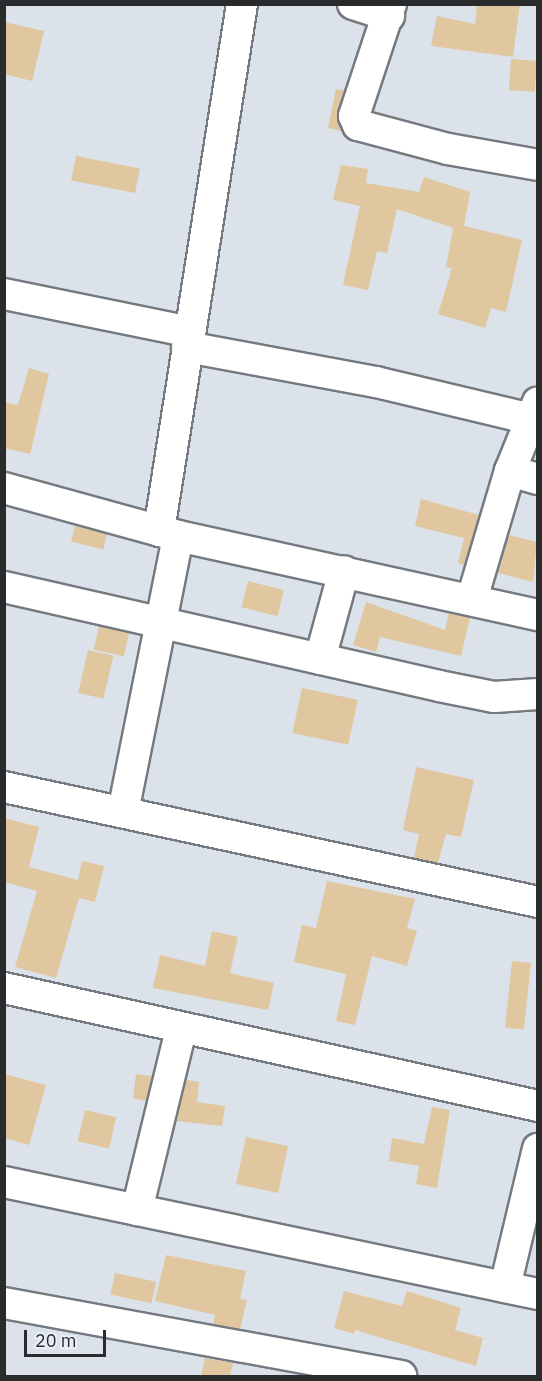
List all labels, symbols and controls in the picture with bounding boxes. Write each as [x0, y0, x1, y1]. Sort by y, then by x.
scale bar [27, 1318, 110, 1356]
text: 20 m [35, 1329, 77, 1352]

